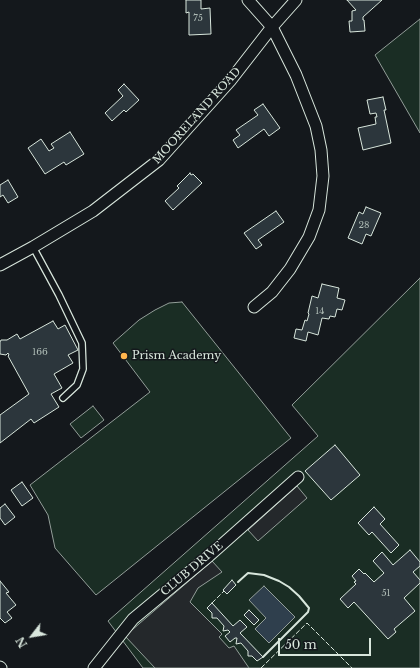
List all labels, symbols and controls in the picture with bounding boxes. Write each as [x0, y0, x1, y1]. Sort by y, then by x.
house number: 75 [193, 13, 203, 23]
street label: MOORELAND ROAD [150, 65, 244, 167]
house number: 28 [359, 220, 369, 230]
house number: 14 [315, 306, 325, 316]
house number: 166 [32, 347, 48, 357]
place label: Prism Academy [132, 349, 221, 363]
marker: Prism Academy [119, 351, 129, 361]
street label: CLUB DRIVE [158, 539, 226, 599]
house number: 51 [381, 588, 391, 598]
north arrow [12, 616, 52, 656]
scale bar [280, 630, 373, 656]
text: N [13, 634, 30, 650]
text: 50 m [285, 637, 317, 652]

